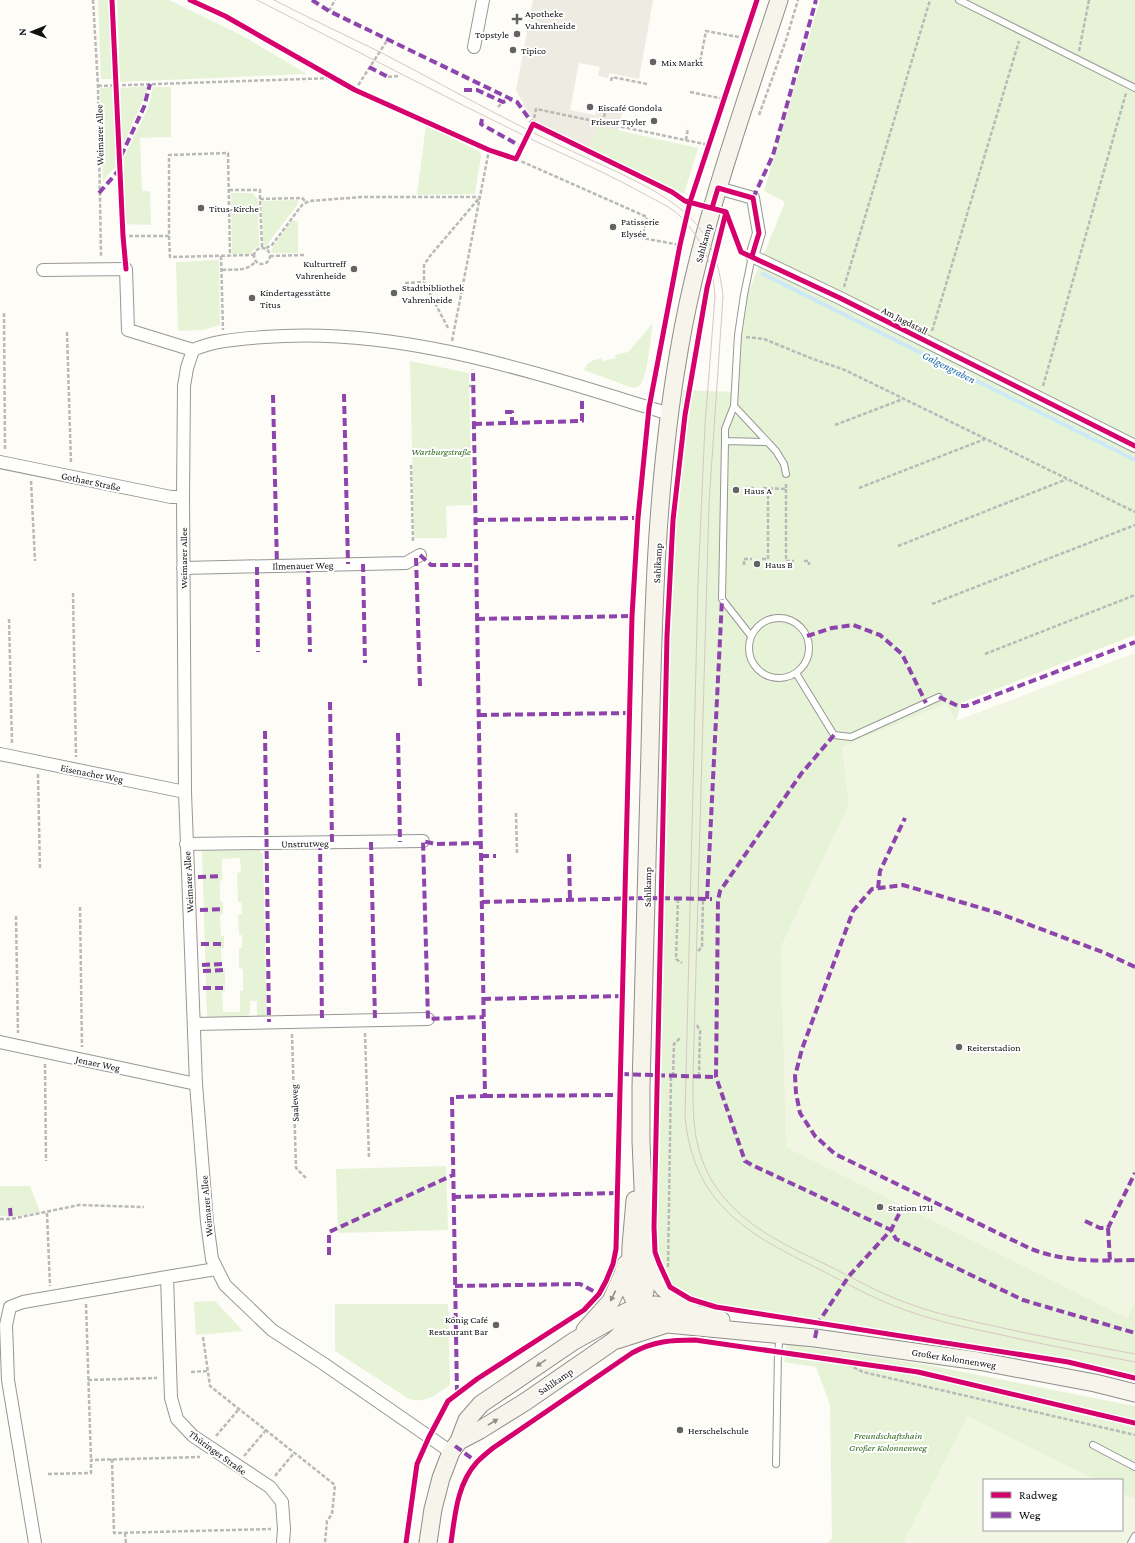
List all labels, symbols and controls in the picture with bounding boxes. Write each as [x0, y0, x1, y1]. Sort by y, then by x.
place label: Apotheke Vahrenheide [525, 8, 576, 31]
north arrow [12, 12, 52, 52]
marker: Apotheke Vahrenheide [512, 14, 522, 24]
text: N [16, 28, 28, 36]
place label: Topstyle [475, 29, 510, 40]
marker: Topstyle [512, 29, 522, 39]
marker: Tipico [508, 45, 518, 55]
place label: Tipico [521, 45, 546, 56]
marker: Mix Markt [648, 57, 658, 67]
place label: Mix Markt [661, 57, 704, 68]
marker: Eiscafé Gondola [585, 102, 595, 112]
place label: Eiscafé Gondola [598, 102, 662, 113]
street label: Weimarer Allee [93, 104, 106, 166]
place label: Friseur Tayler [591, 116, 646, 127]
marker: Friseur Tayler [649, 116, 659, 126]
marker: Titus-Kirche [196, 203, 206, 213]
place label: Titus-Kirche [209, 203, 259, 214]
place label: Patisserie Elysée [621, 216, 660, 239]
marker: Patisserie Elysée [608, 222, 618, 232]
street label: Sahlkamp [693, 222, 714, 264]
place label: Kulturtreff Vahrenheide [296, 258, 347, 281]
marker: Kulturtreff Vahrenheide [349, 264, 359, 274]
place label: Stadtbibliothek Vahrenheide [402, 282, 464, 305]
place label: Kindertagesstätte Titus [260, 287, 331, 310]
marker: Stadtbibliothek Vahrenheide [389, 288, 399, 298]
marker: Kindertagesstätte Titus [247, 293, 257, 303]
street label: Am Jagdstall [880, 304, 930, 337]
water label: Galgengraben [920, 349, 978, 387]
park label: Wartburgstraße [411, 446, 471, 457]
street label: Gothaer Straße [60, 470, 122, 493]
marker: Haus A [731, 485, 741, 495]
place label: Haus A [744, 485, 772, 496]
street label: Weimarer Allee [178, 527, 189, 589]
street label: Sahlkamp [651, 543, 664, 583]
street label: Ilmenauer Weg [272, 559, 334, 572]
marker: Haus B [752, 559, 762, 569]
place label: Haus B [765, 559, 793, 570]
street label: Eisenacher Weg [60, 762, 124, 785]
street label: Unstrutweg [281, 838, 329, 849]
street label: Weimarer Allee [181, 850, 196, 913]
street label: Sahlkamp [642, 867, 653, 907]
marker: Reiterstadion [954, 1042, 964, 1052]
place label: Reiterstadion [967, 1042, 1021, 1053]
street label: Jenaer Weg [74, 1053, 121, 1074]
street label: Saaleweg [288, 1084, 301, 1122]
street label: Weimarer Allee [198, 1174, 215, 1237]
marker: Station 1711 [875, 1202, 885, 1212]
place label: Station 1711 [888, 1202, 933, 1213]
one-way arrow [610, 1290, 616, 1302]
place label: König Café Restaurant Bar [429, 1314, 489, 1337]
marker: König Café Restaurant Bar [491, 1320, 501, 1330]
street label: Großer Kolonnenweg [911, 1346, 997, 1371]
one-way arrow [536, 1359, 546, 1367]
street label: Sahlkamp [536, 1366, 575, 1397]
one-way arrow [488, 1418, 498, 1426]
marker: Herschelschule [675, 1425, 685, 1435]
place label: Herschelschule [688, 1425, 749, 1436]
street label: Thüringer Straße [187, 1428, 249, 1477]
park label: Freundschaftshain Großer Kolonnenweg [849, 1430, 928, 1453]
legend [983, 1479, 1123, 1531]
text: Radweg [1019, 1488, 1057, 1502]
text: Weg [1019, 1508, 1041, 1522]

